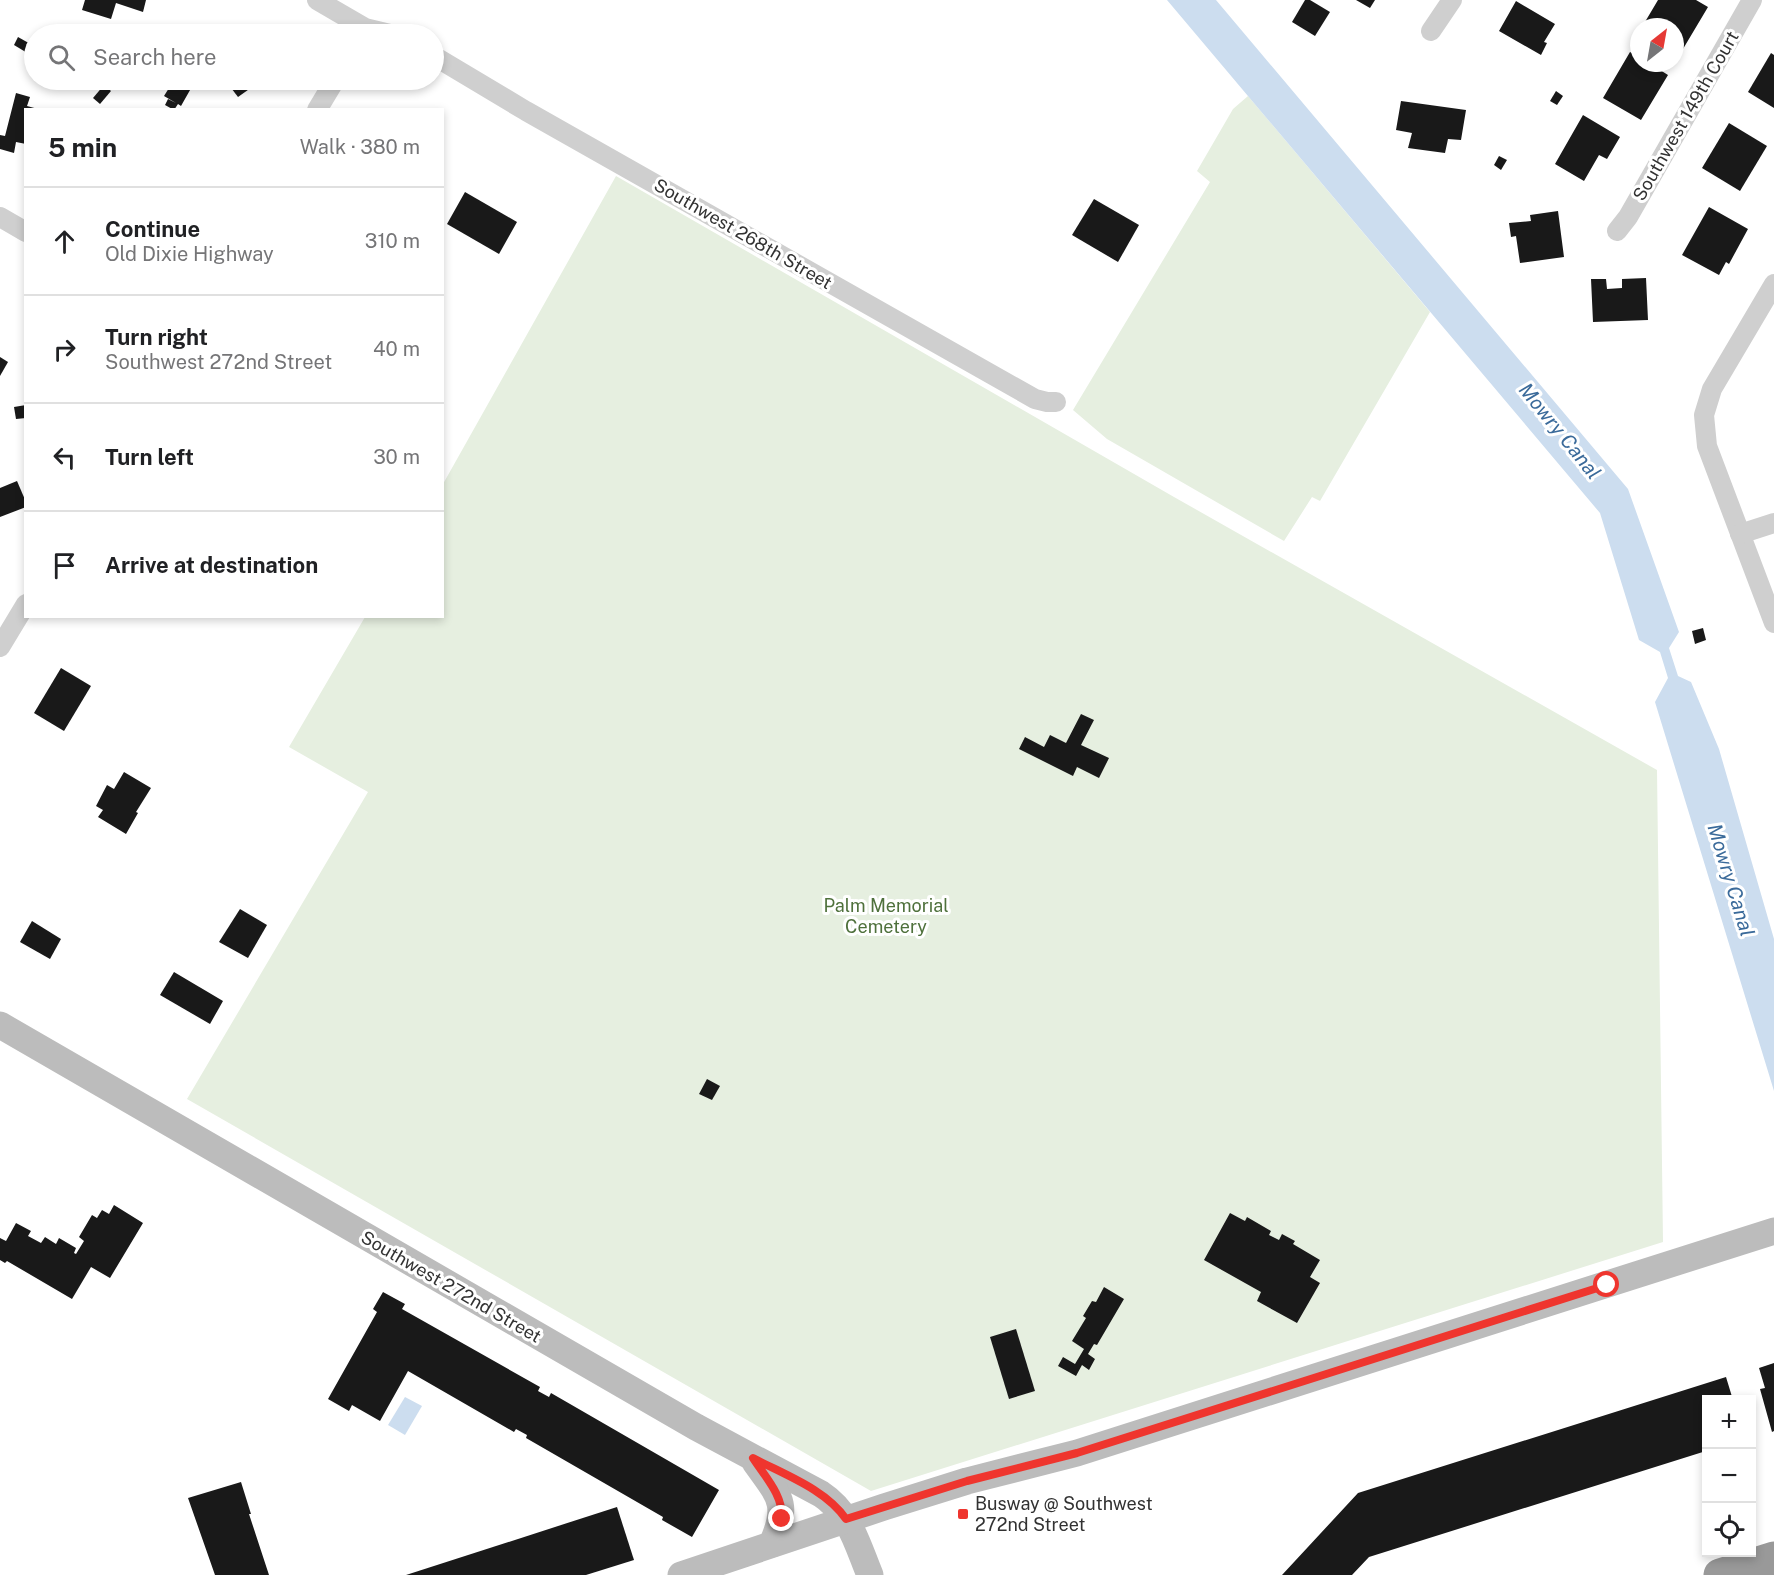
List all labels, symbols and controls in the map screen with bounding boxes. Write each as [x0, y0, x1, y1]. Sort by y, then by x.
north arrow [1630, 18, 1684, 72]
search box [24, 24, 444, 90]
street label: Southwest 149th Court [1628, 27, 1743, 204]
icon: search [45, 41, 78, 74]
text: Search here [93, 44, 217, 70]
text: 5 min [48, 132, 117, 163]
text: Walk · 380 m [300, 135, 420, 159]
street label: Southwest 268th Street [651, 174, 836, 293]
text: Continue [105, 216, 200, 242]
icon: ahead [48, 225, 81, 258]
text: 310 m [365, 229, 420, 253]
text: Old Dixie Highway [105, 242, 274, 266]
text: Turn right [105, 324, 208, 350]
icon: right [48, 333, 81, 366]
text: 40 m [373, 337, 420, 361]
text: Southwest 272nd Street [105, 350, 332, 374]
water label: Mowry Canal [1514, 378, 1606, 484]
icon: left [48, 441, 81, 474]
text: Turn left [105, 444, 194, 470]
text: 30 m [373, 445, 420, 469]
icon: arrive [48, 549, 81, 582]
text: Arrive at destination [105, 552, 318, 578]
water label: Mowry Canal [1702, 821, 1760, 939]
park label: Palm Memorial Cemetery [823, 895, 949, 937]
street label: Southwest 272nd Street [357, 1226, 545, 1347]
route start [1593, 1271, 1619, 1297]
map controls [1702, 1395, 1756, 1557]
button: + [1702, 1395, 1756, 1449]
button: − [1702, 1449, 1756, 1503]
place label: Busway @ Southwest 272nd Street [975, 1493, 1153, 1535]
button: locate [1702, 1503, 1756, 1557]
route end [768, 1505, 794, 1531]
marker: Busway @ Southwest 272nd Street [956, 1507, 970, 1521]

